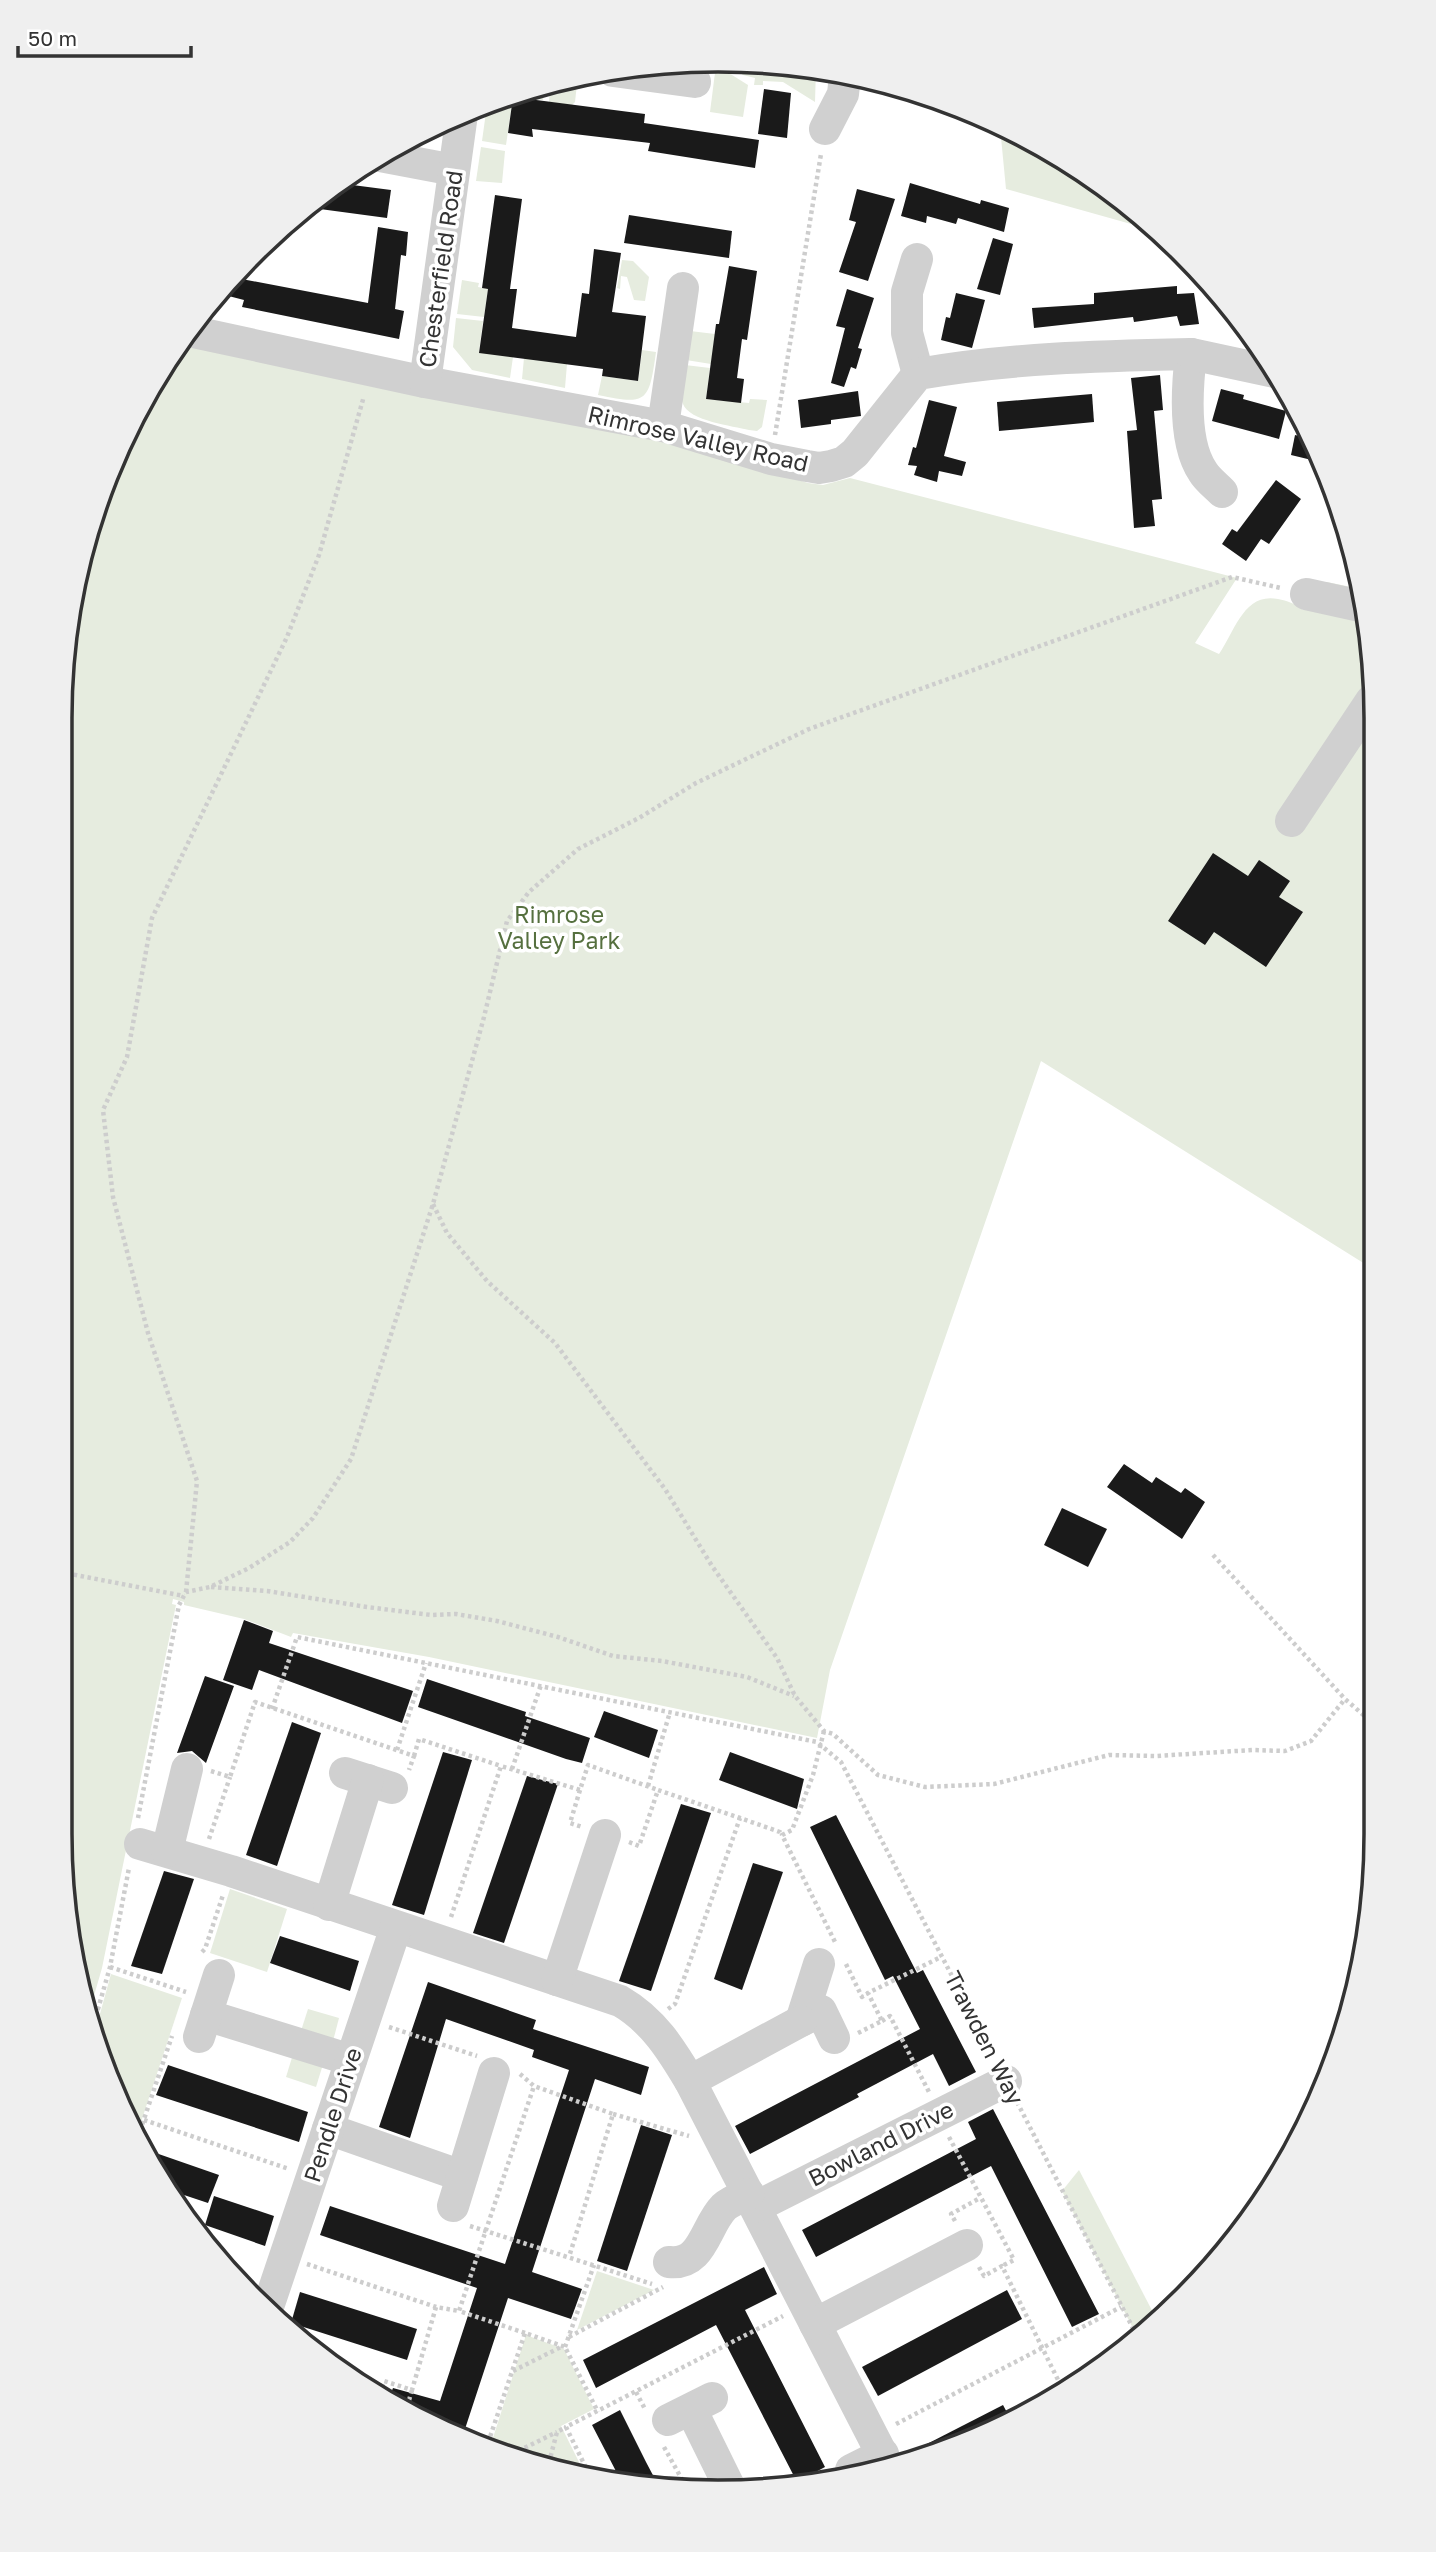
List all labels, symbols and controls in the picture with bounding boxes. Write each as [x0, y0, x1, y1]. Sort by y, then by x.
scale bar [18, 14, 191, 58]
text: 50 m [28, 25, 77, 51]
street label: Chesterfield Road [412, 169, 468, 369]
street label: Rimrose Valley Road [585, 399, 811, 477]
park label: Rimrose Valley Park [498, 900, 620, 954]
street label: Trawden Way [939, 1966, 1031, 2109]
street label: Pendle Drive [297, 2044, 367, 2185]
street label: Bowland Drive [803, 2095, 958, 2192]

